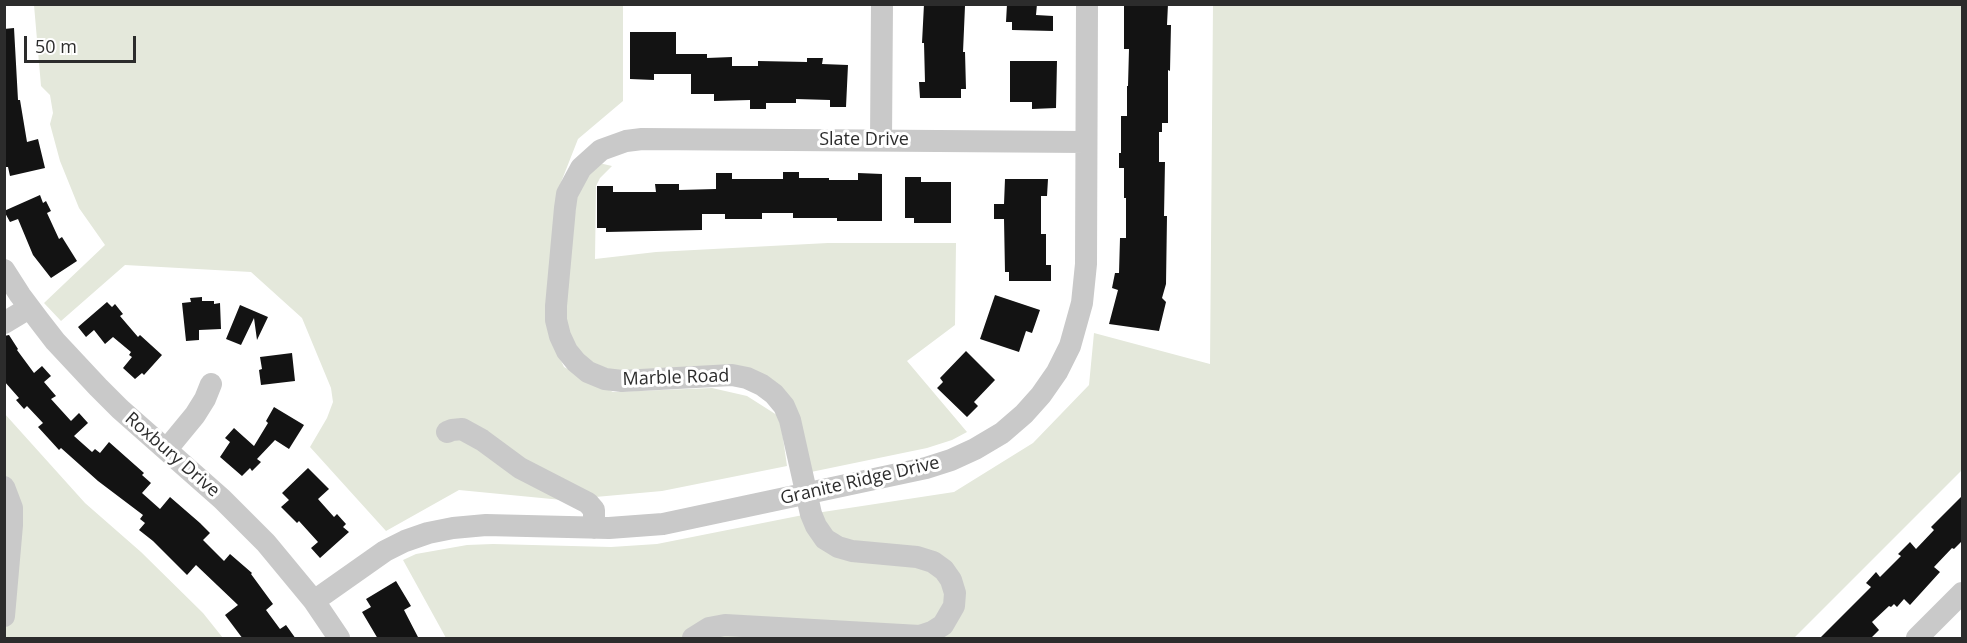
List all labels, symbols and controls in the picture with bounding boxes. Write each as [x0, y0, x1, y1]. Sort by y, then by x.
scale bar [27, 24, 140, 62]
text: 50 m [35, 34, 77, 58]
street label: Slate Drive [819, 129, 909, 151]
street label: Marble Road [622, 365, 730, 391]
street label: Roxbury Drive [120, 408, 224, 502]
street label: Granite Ridge Drive [778, 452, 942, 510]

